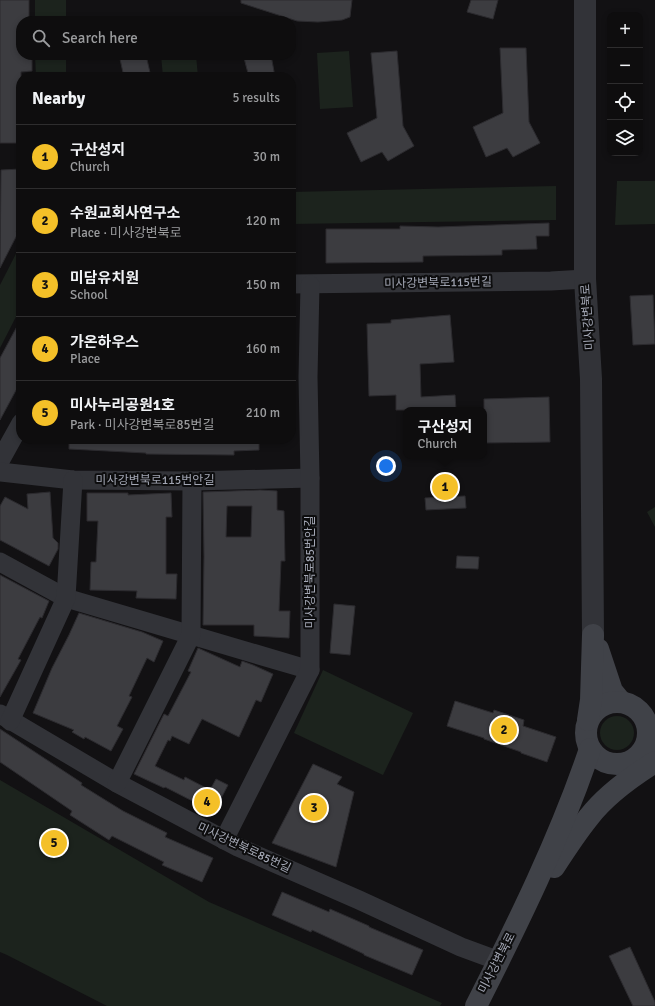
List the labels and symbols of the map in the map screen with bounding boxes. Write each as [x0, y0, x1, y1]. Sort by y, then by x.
street label: 미사강변북로115번길 [384, 275, 492, 291]
street label: 미사강변북로 [578, 283, 598, 351]
your location [376, 456, 396, 476]
pin: 1 [432, 472, 458, 502]
street label: 미사강변북로115번안길 [96, 473, 214, 488]
street label: 미사강변북로85번안길 [303, 516, 318, 628]
pin: 2 [491, 715, 517, 745]
pin: 4 [194, 787, 220, 817]
pin: 3 [301, 793, 327, 823]
street label: 미사강변북로85번길 [195, 820, 293, 876]
pin: 5 [41, 828, 67, 858]
street label: 미사강변북로 [475, 930, 519, 996]

